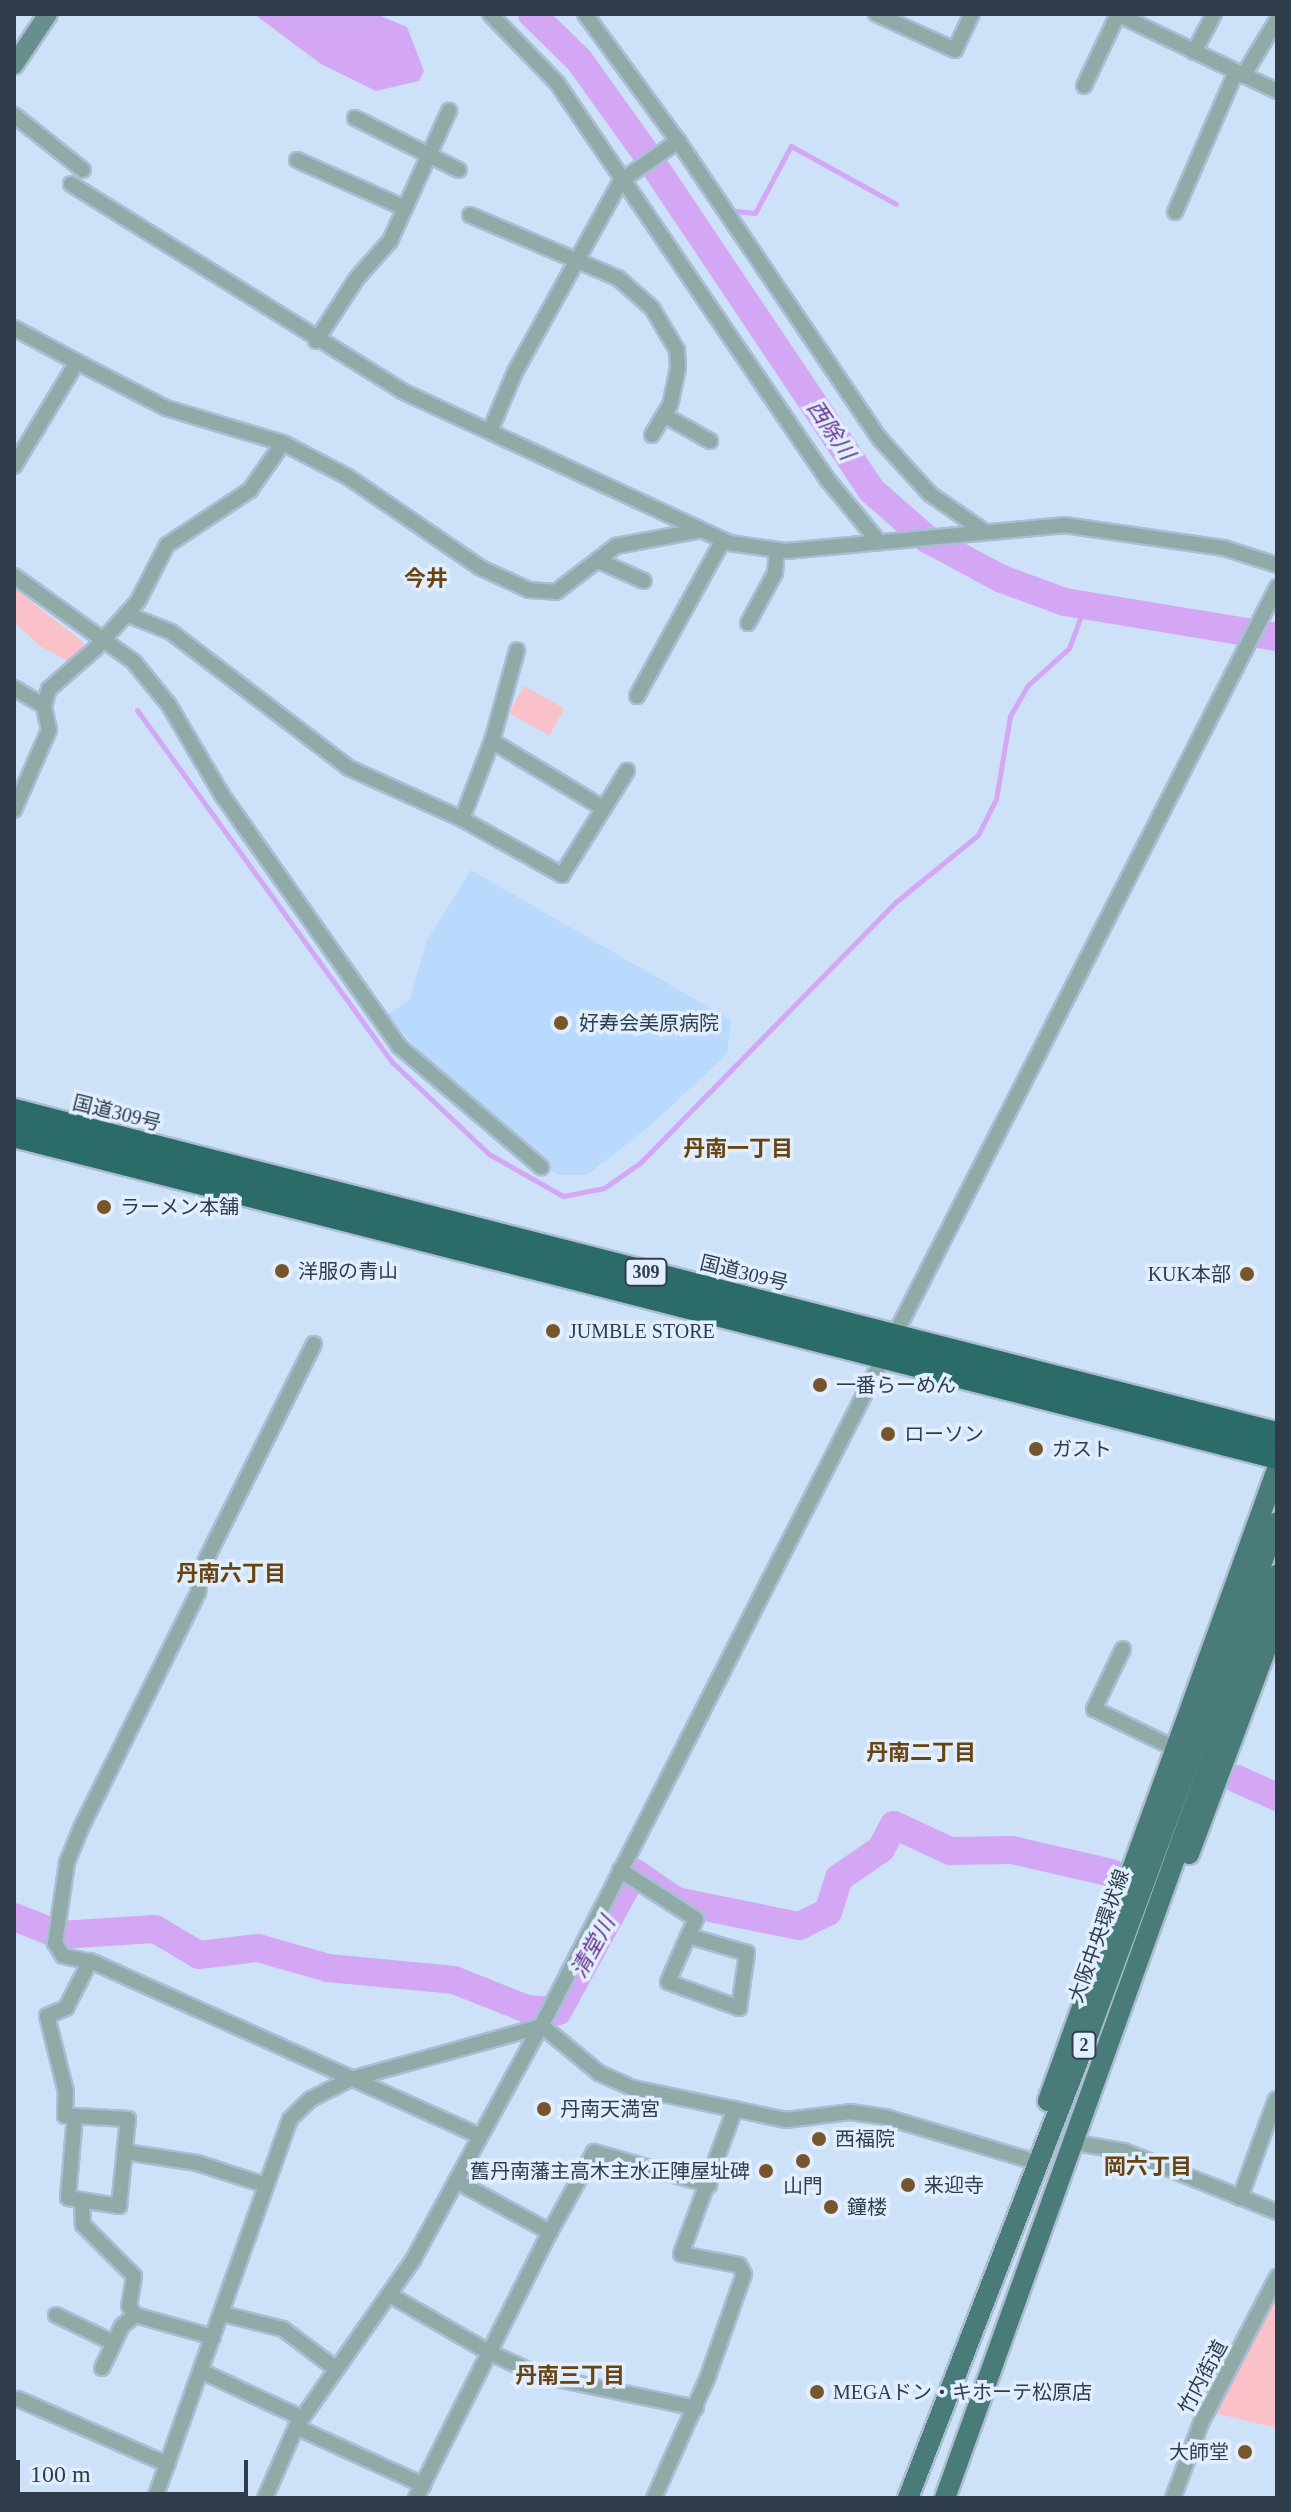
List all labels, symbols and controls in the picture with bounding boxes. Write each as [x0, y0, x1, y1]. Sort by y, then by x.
water label: 西除川 [802, 395, 860, 465]
district label: 今井 [404, 566, 448, 592]
place label: 好寿会美原病院 [579, 1011, 719, 1035]
marker: 好寿会美原病院 [550, 1012, 572, 1034]
street label: 国道309号 [70, 1090, 164, 1136]
district label: 丹南一丁目 [683, 1136, 793, 1162]
place label: ラーメン本舗 [120, 1195, 240, 1219]
marker: ラーメン本舗 [95, 1198, 113, 1216]
street label: 国道309号 [697, 1250, 791, 1296]
road number: 309 [624, 1258, 668, 1286]
place label: 洋服の青山 [298, 1259, 398, 1283]
marker: 洋服の青山 [273, 1262, 291, 1280]
place label: KUK本部 [1148, 1262, 1231, 1286]
marker: KUK本部 [1238, 1265, 1256, 1283]
place label: JUMBLE STORE [569, 1319, 715, 1343]
marker: JUMBLE STORE [544, 1322, 562, 1340]
place label: 一番らーめん [836, 1373, 956, 1397]
marker: 一番らーめん [811, 1376, 829, 1394]
place label: ローソン [904, 1422, 984, 1446]
marker: ローソン [879, 1425, 897, 1443]
place label: ガスト [1052, 1437, 1112, 1461]
marker: ガスト [1027, 1440, 1045, 1458]
district label: 丹南六丁目 [176, 1561, 286, 1587]
district label: 丹南二丁目 [866, 1740, 976, 1766]
street label: 大阪中央環状線 [1064, 1866, 1134, 2006]
water label: 清堂川 [565, 1912, 621, 1982]
road number: 2 [1070, 2031, 1098, 2059]
place label: 丹南天満宮 [560, 2097, 660, 2121]
marker: 丹南天満宮 [535, 2100, 553, 2118]
place label: 西福院 [835, 2127, 895, 2151]
marker: 西福院 [810, 2130, 828, 2148]
marker: 山門 [794, 2152, 812, 2170]
district label: 岡六丁目 [1104, 2154, 1192, 2180]
place label: 舊丹南藩主高木主水正陣屋址碑 [470, 2159, 750, 2183]
marker: 舊丹南藩主高木主水正陣屋址碑 [757, 2162, 775, 2180]
place label: 来迎寺 [924, 2173, 984, 2197]
place label: 山門 [783, 2174, 823, 2198]
marker: 来迎寺 [899, 2176, 917, 2194]
place label: 鐘楼 [847, 2195, 887, 2219]
marker: 鐘楼 [822, 2198, 840, 2216]
street label: 竹内街道 [1174, 2336, 1232, 2418]
district label: 丹南三丁目 [515, 2363, 625, 2389]
place label: MEGAドン・キホーテ松原店 [833, 2380, 1092, 2404]
marker: MEGAドン・キホーテ松原店 [808, 2383, 826, 2401]
place label: 大師堂 [1169, 2440, 1229, 2464]
marker: 大師堂 [1236, 2443, 1254, 2461]
scale bar [20, 2444, 252, 2494]
text: 100 m [30, 2461, 91, 2487]

